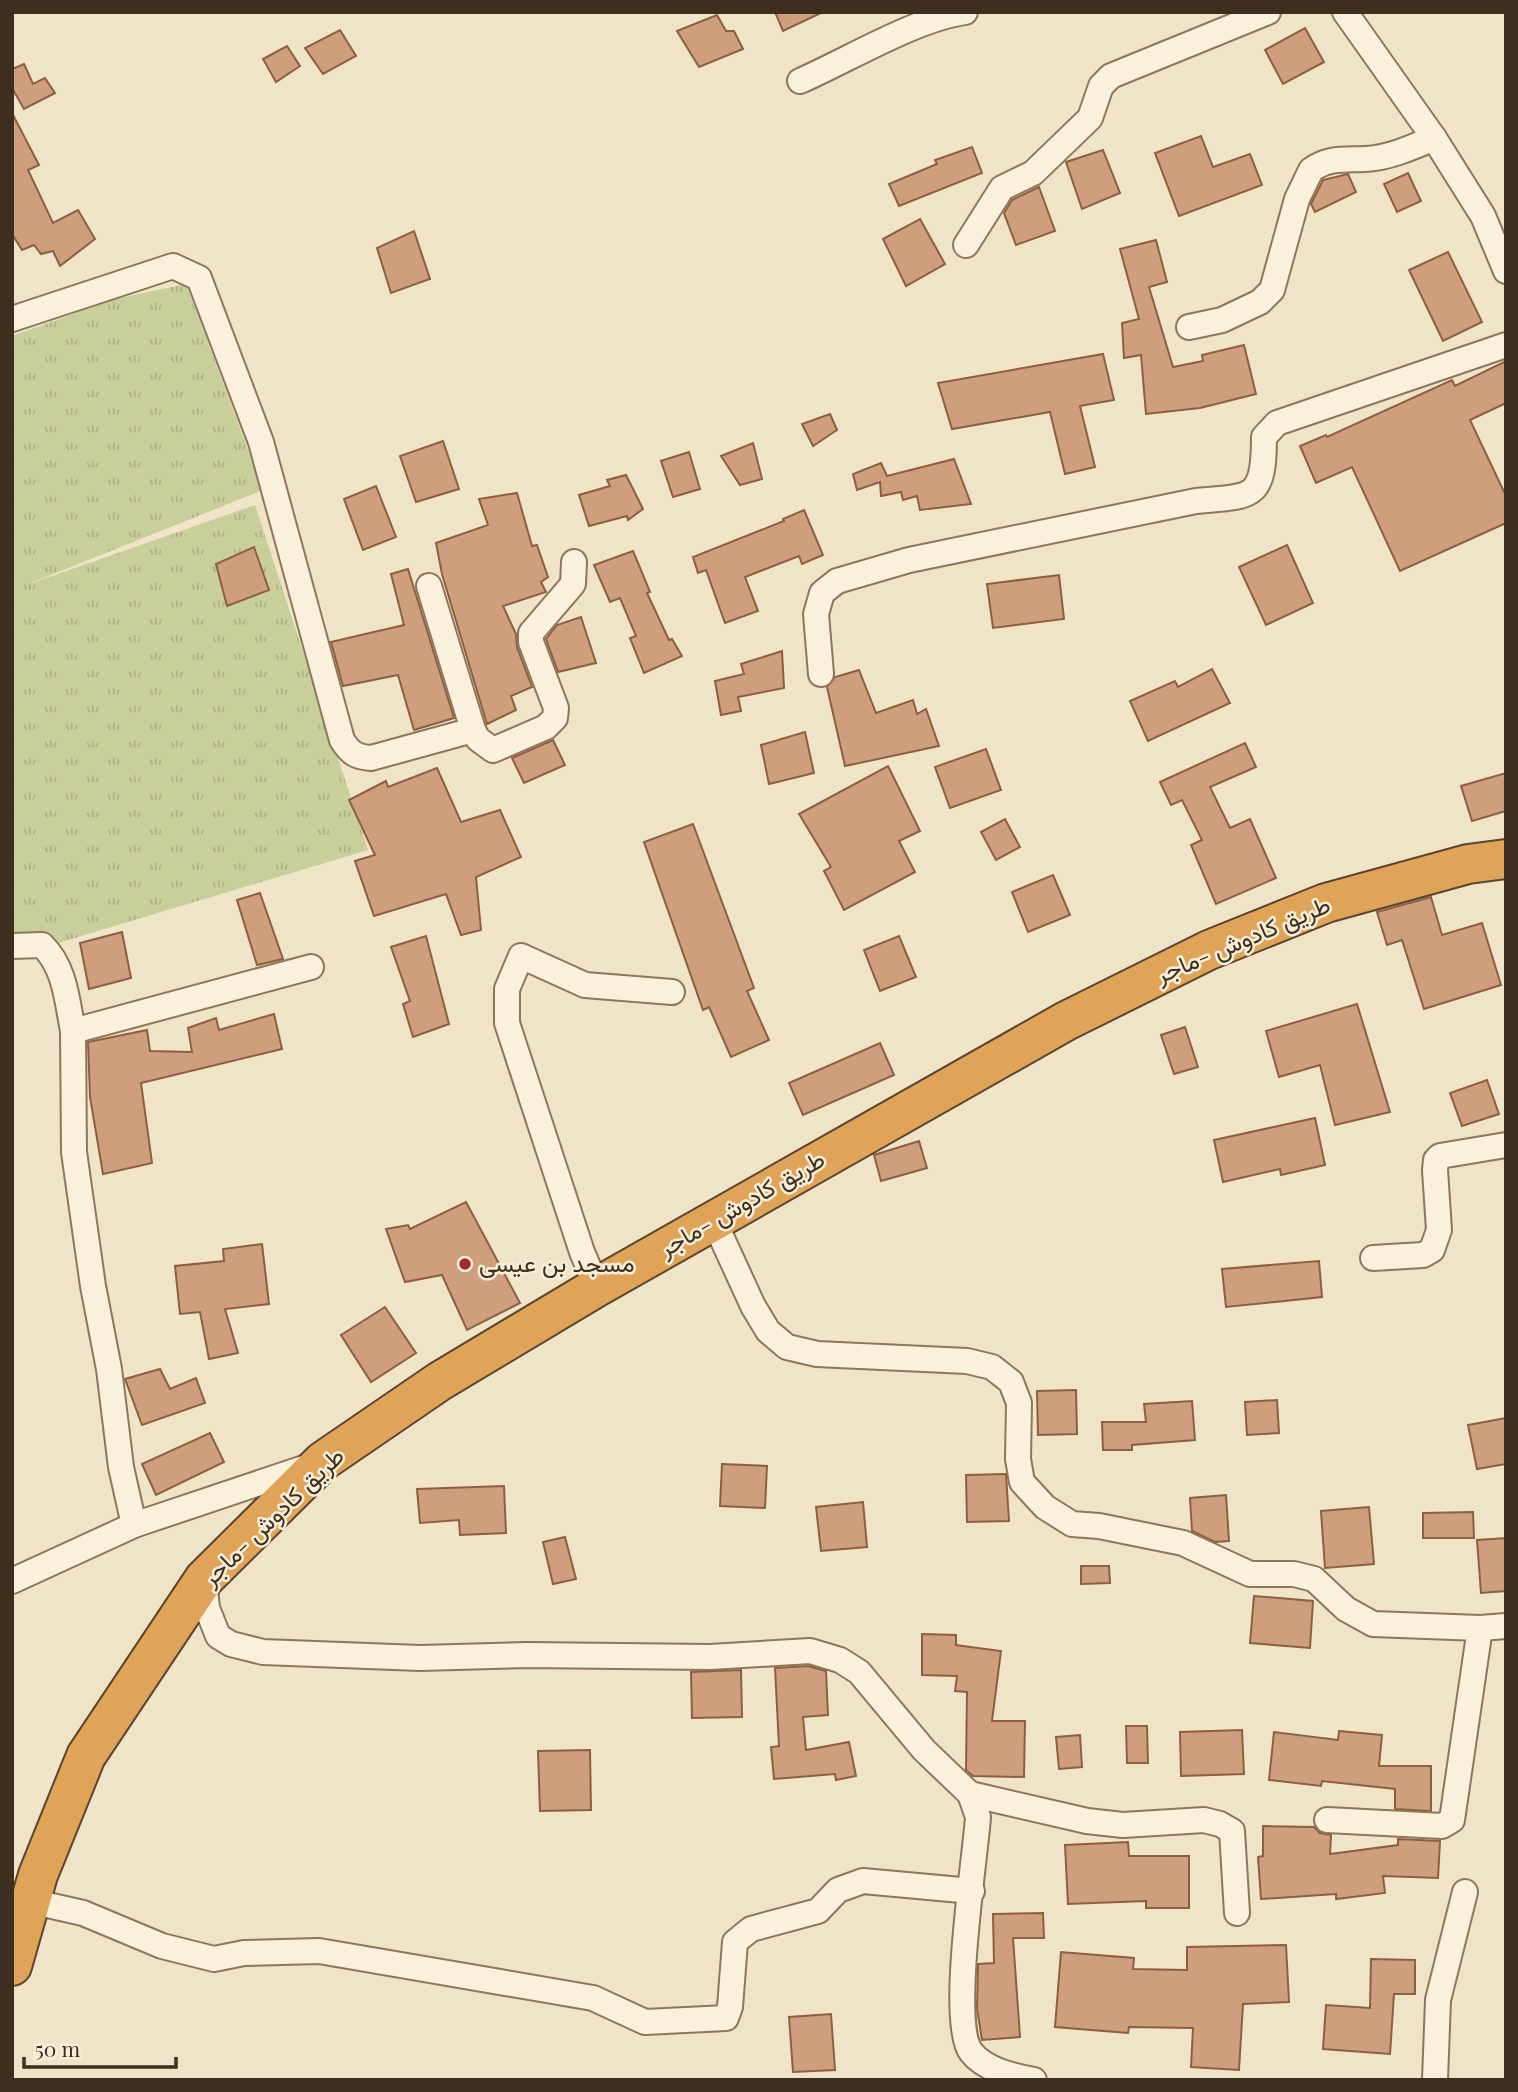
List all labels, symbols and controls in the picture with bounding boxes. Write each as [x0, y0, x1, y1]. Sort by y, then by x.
street label: طريق كادوش -ماجر [1149, 887, 1335, 991]
street label: طريق كادوش -ماجر [651, 1142, 830, 1264]
place label: مسجد بن عيسى [479, 1246, 635, 1278]
marker: مسجد بن عيسى [457, 1256, 473, 1272]
street label: طريق كادوش -ماجر [193, 1439, 351, 1593]
scale bar [24, 2025, 177, 2070]
text: 50 m [35, 2034, 81, 2062]

